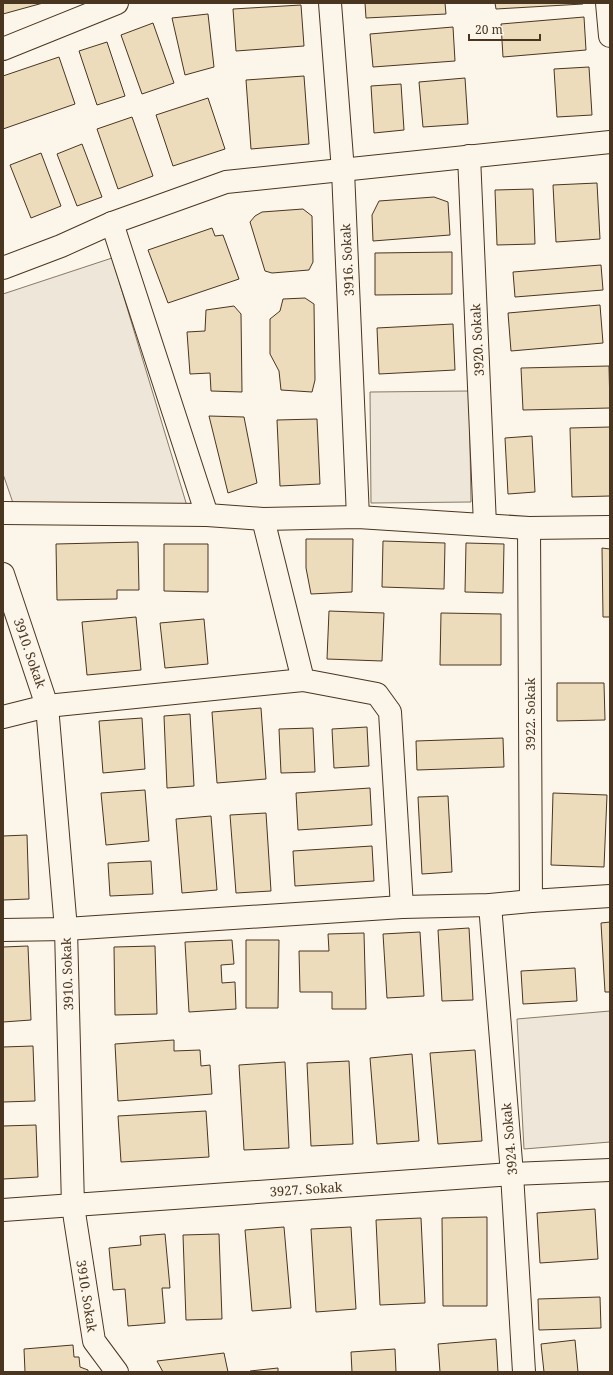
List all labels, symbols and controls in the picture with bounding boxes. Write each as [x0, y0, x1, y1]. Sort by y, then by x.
scale bar [469, 16, 540, 42]
text: 20 m [475, 21, 503, 38]
street label: 3916. Sokak [336, 223, 358, 297]
street label: 3920. Sokak [466, 303, 488, 377]
street label: 3910. Sokak [10, 616, 50, 691]
street label: 3922. Sokak [521, 677, 539, 750]
street label: 3910. Sokak [57, 937, 77, 1011]
street label: 3924. Sokak [497, 1102, 521, 1176]
street label: 3927. Sokak [269, 1177, 343, 1201]
street label: 3910. Sokak [72, 1259, 102, 1334]

